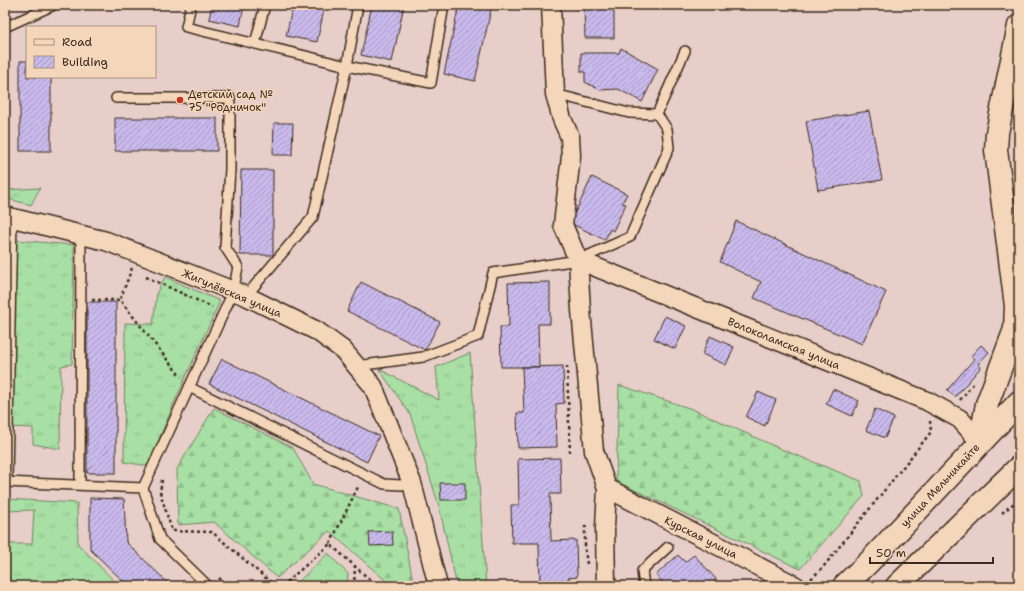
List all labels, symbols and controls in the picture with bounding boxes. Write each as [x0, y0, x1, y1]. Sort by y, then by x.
legend [26, 26, 156, 78]
text: Road [62, 34, 93, 50]
text: Building [62, 54, 108, 70]
place label: Детский сад № 75 "Родничок" [188, 87, 273, 115]
marker: Детский сад № 75 "Родничок" [175, 95, 185, 105]
street label: Жигулёвская улица [180, 266, 284, 321]
street label: Волоколамская улица [725, 314, 842, 373]
street label: улица Мельникайте [897, 440, 983, 531]
street label: Курская улица [662, 513, 740, 562]
scale bar [870, 539, 993, 565]
text: 50 m [876, 545, 906, 561]

